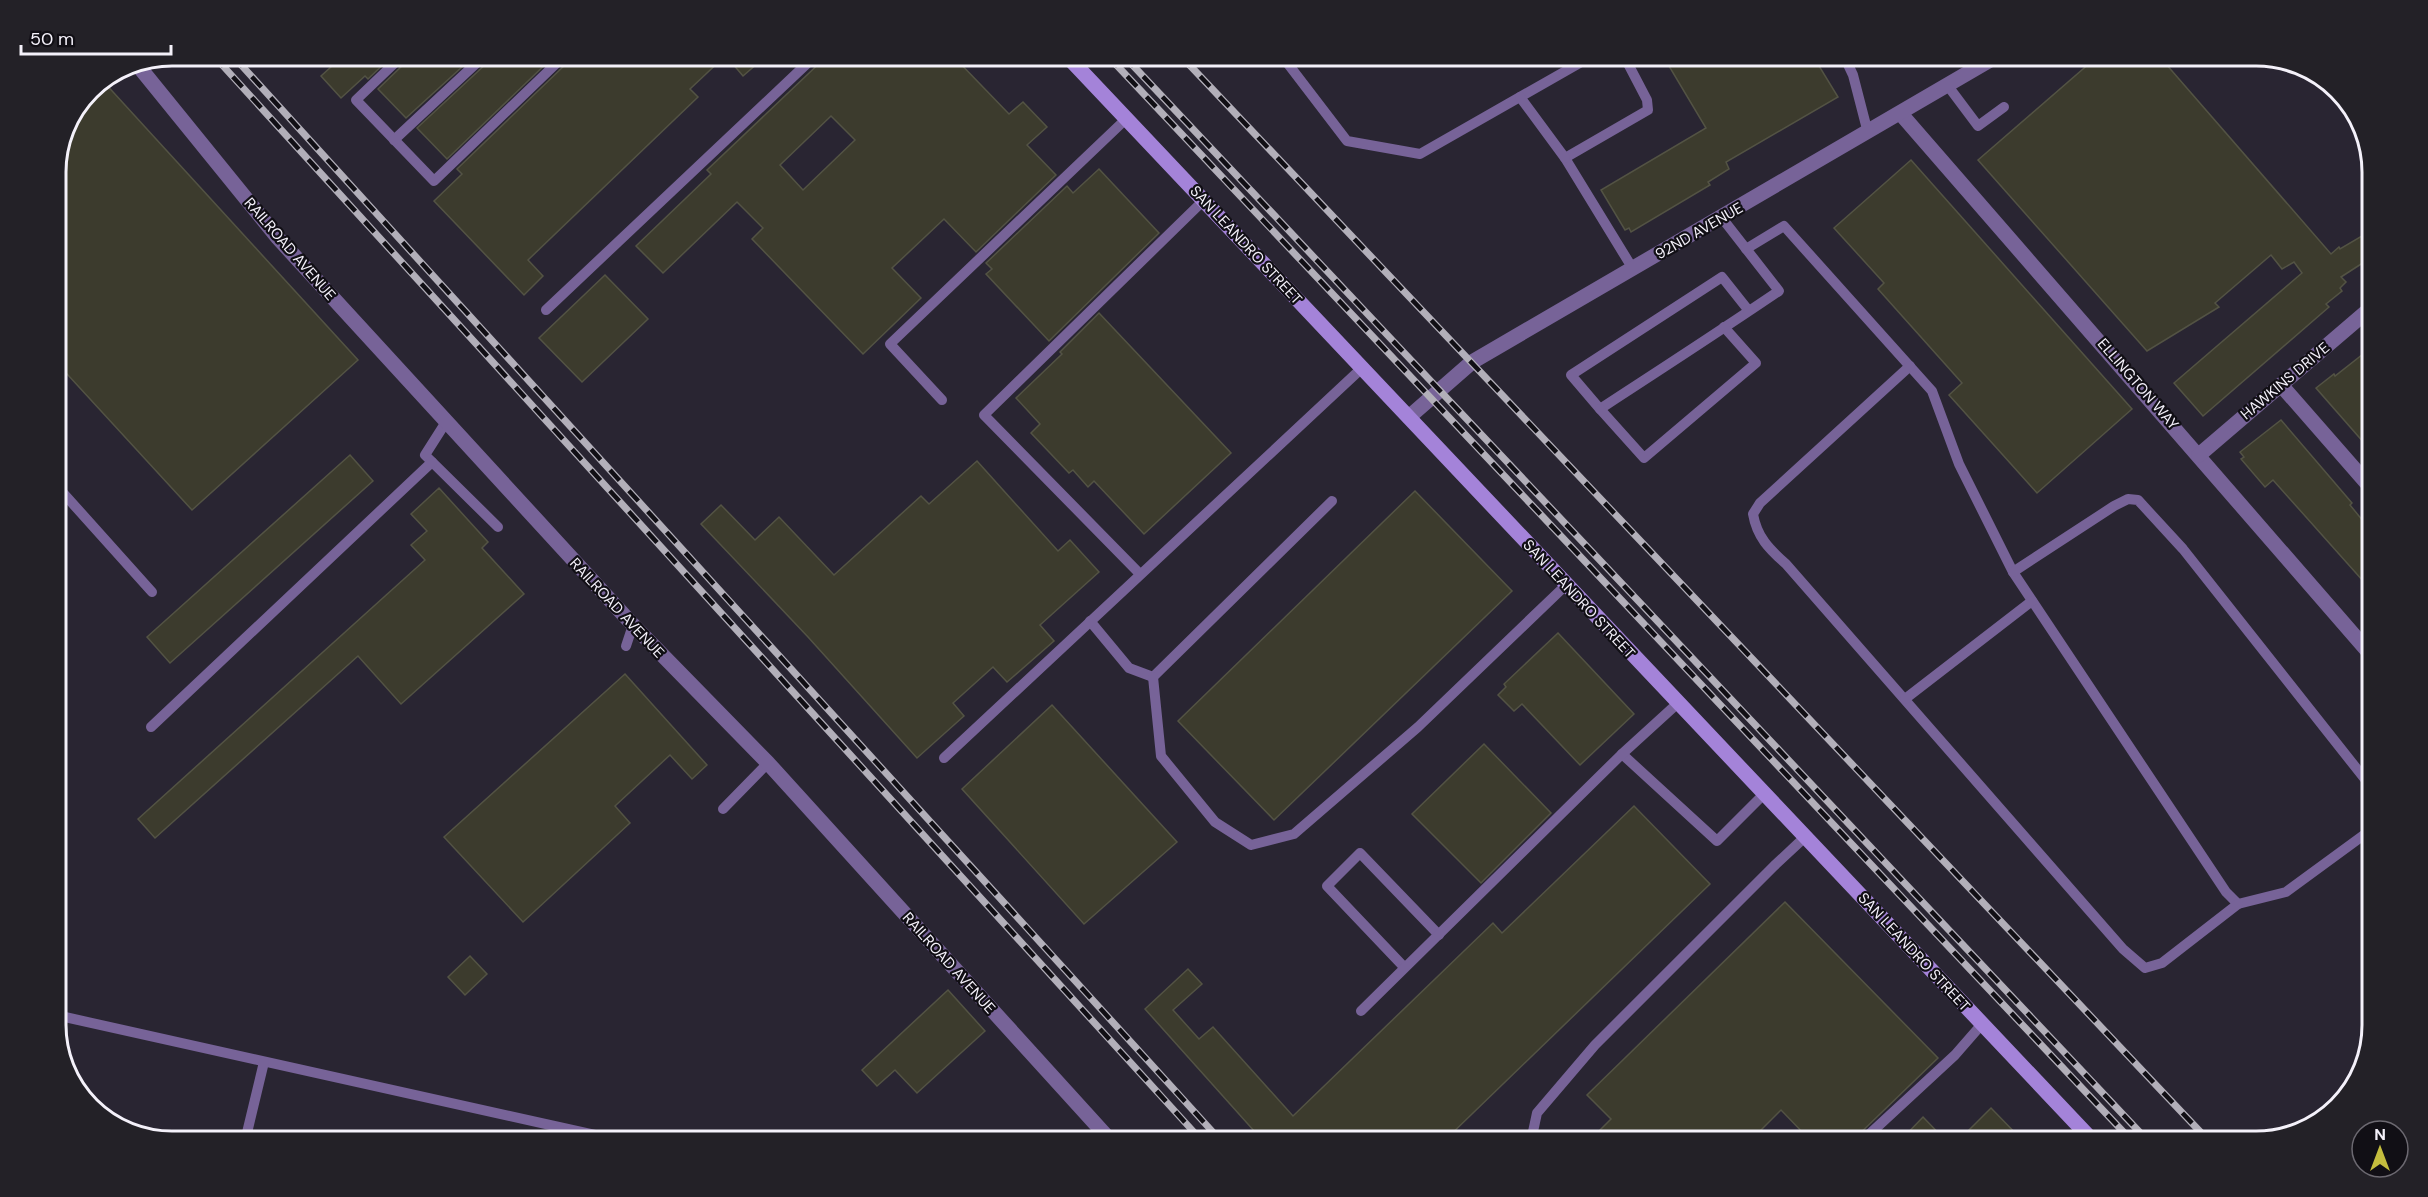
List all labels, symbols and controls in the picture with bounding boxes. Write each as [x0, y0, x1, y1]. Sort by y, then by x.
scale bar [21, 18, 171, 56]
text: 50 m [30, 27, 74, 51]
street label: SAN LEANDRO STREET [1186, 181, 1306, 309]
street label: RAILROAD AVENUE [240, 193, 340, 305]
street label: 92ND AVENUE [1651, 198, 1747, 264]
street label: ELLINGTON WAY [2093, 334, 2183, 434]
street label: HAWKINS DRIVE [2236, 338, 2334, 424]
street label: SAN LEANDRO STREET [1519, 535, 1639, 663]
street label: RAILROAD AVENUE [565, 554, 669, 662]
street label: SAN LEANDRO STREET [1854, 888, 1974, 1016]
street label: RAILROAD AVENUE [898, 908, 1000, 1018]
north arrow [2350, 1119, 2410, 1179]
text: N [2374, 1124, 2386, 1145]

